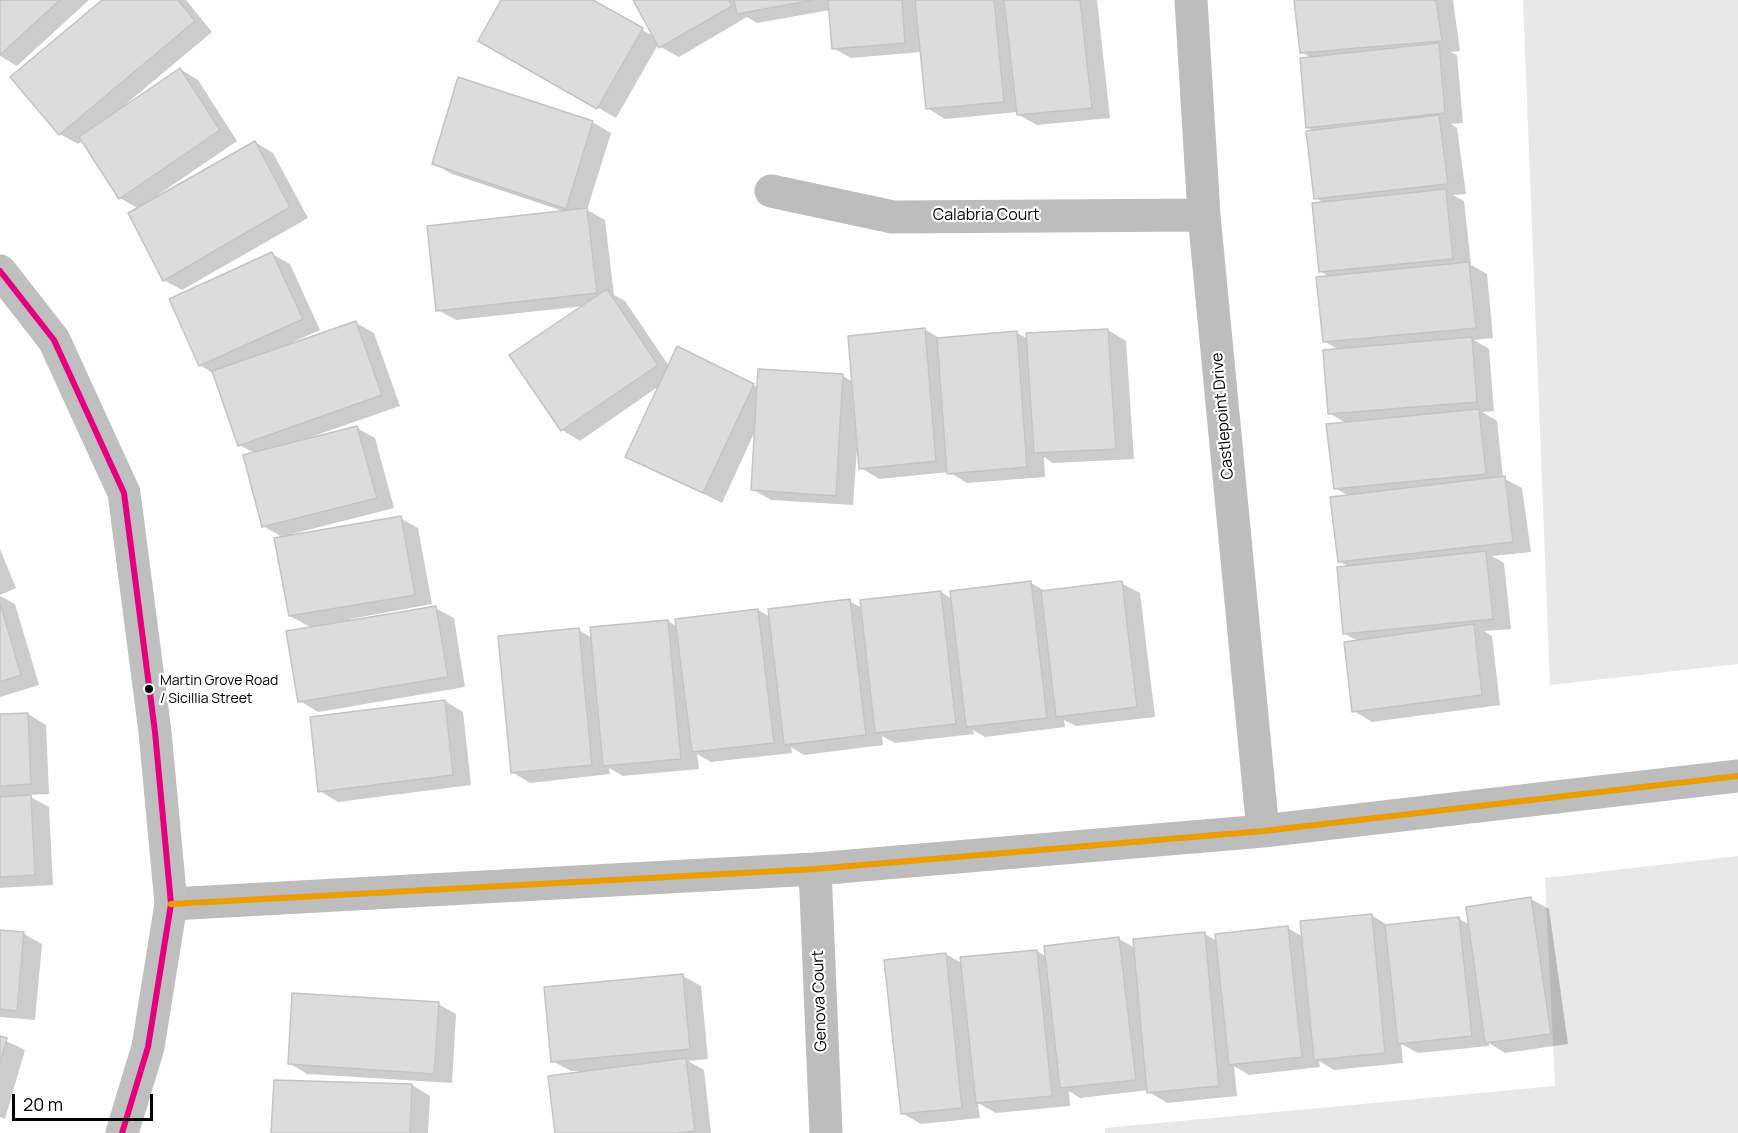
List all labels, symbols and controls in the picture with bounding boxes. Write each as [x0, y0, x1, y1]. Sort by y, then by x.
street label: Calabria Court [933, 206, 1039, 226]
street label: Castlepoint Drive [1208, 352, 1238, 480]
place label: Martin Grove Road / Sicillia Street [160, 673, 278, 706]
marker: Martin Grove Road / Sicillia Street [143, 683, 155, 695]
street label: Genova Court [809, 950, 831, 1052]
scale bar [15, 1082, 156, 1120]
text: 20 m [23, 1092, 63, 1116]

